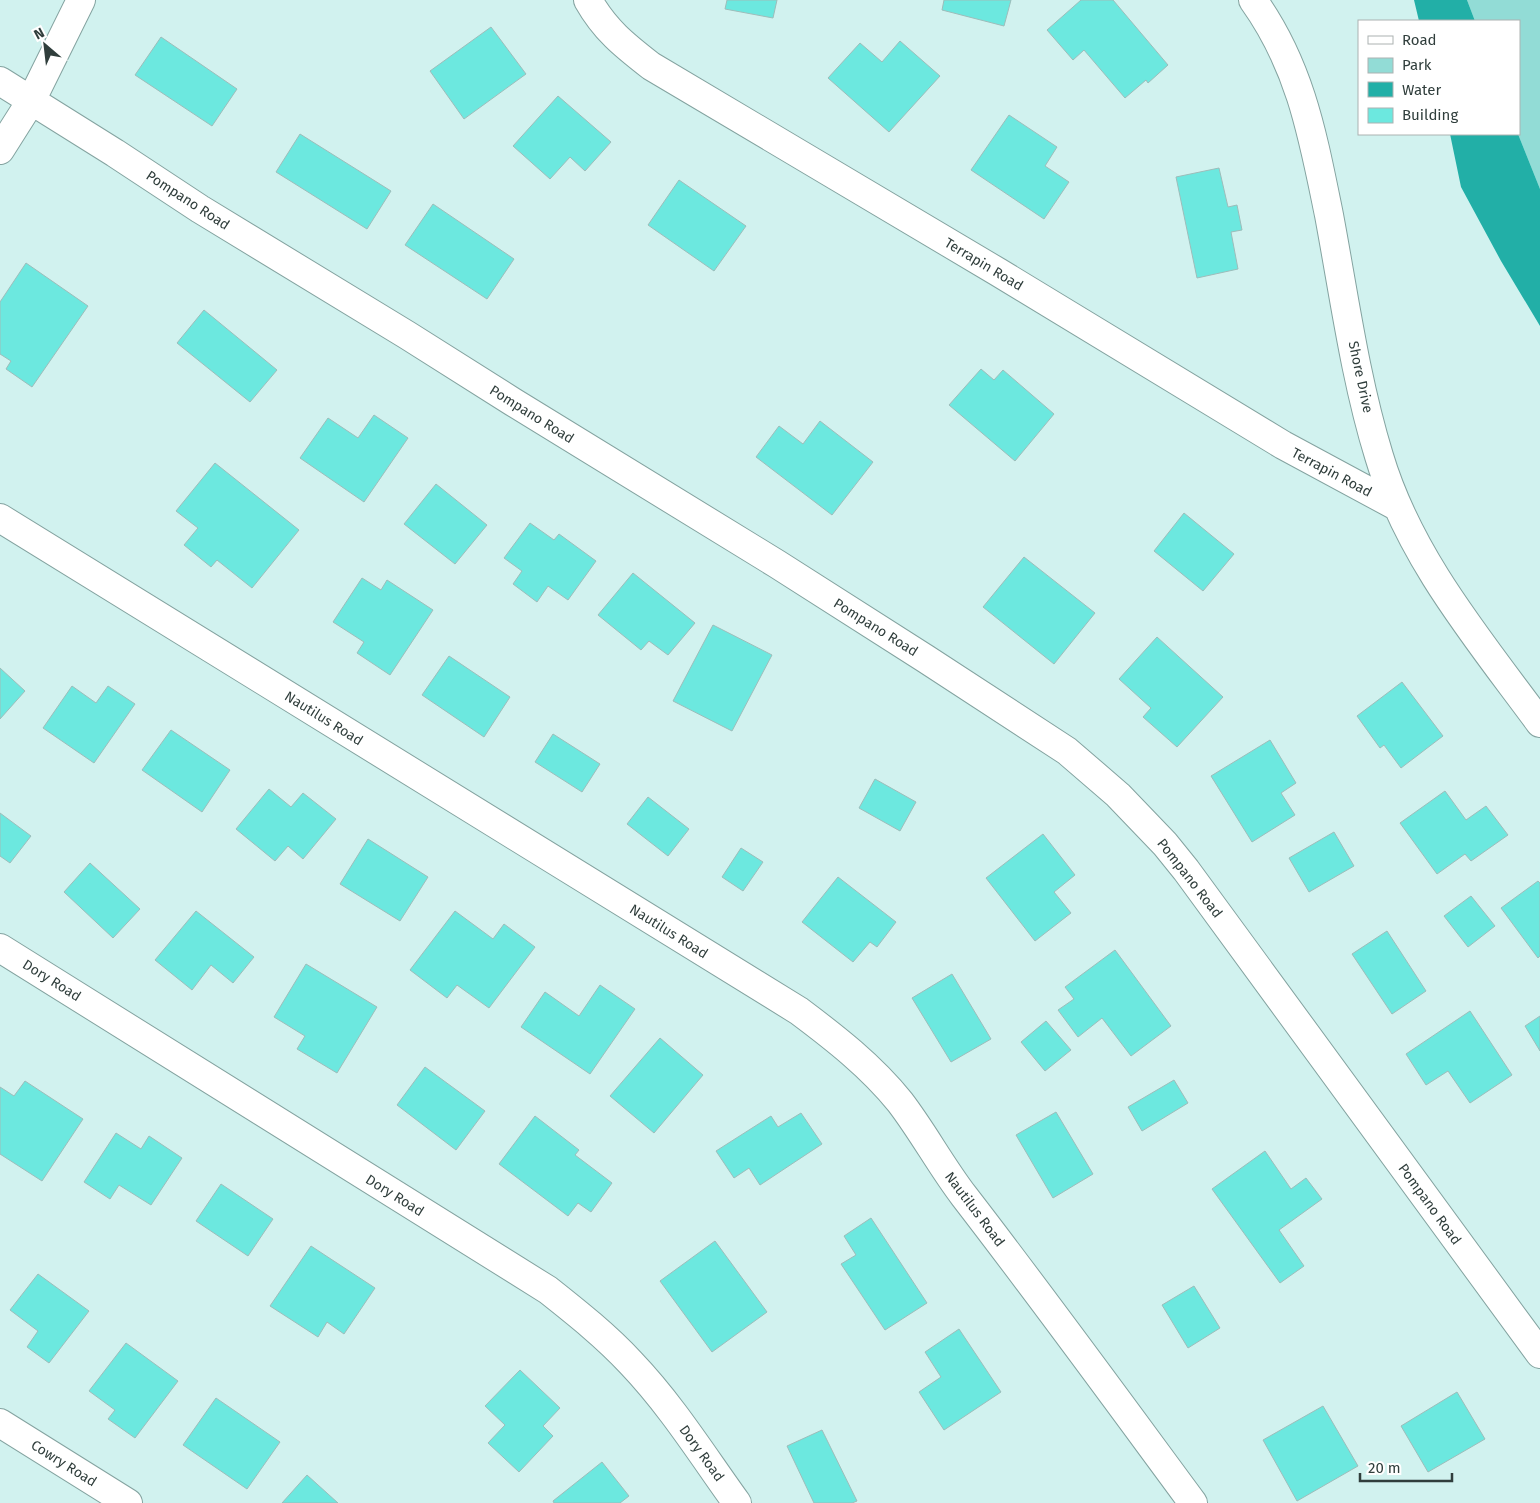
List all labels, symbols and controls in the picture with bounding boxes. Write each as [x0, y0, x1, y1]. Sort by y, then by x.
north arrow [20, 20, 70, 70]
legend [1358, 20, 1520, 135]
text: N [31, 24, 47, 44]
text: Road [1402, 31, 1437, 49]
text: Park [1402, 56, 1432, 74]
text: Water [1402, 81, 1441, 99]
text: Building [1402, 106, 1458, 124]
street label: Pompano Road [143, 167, 233, 234]
street label: Terrapin Road [941, 234, 1026, 295]
street label: Shore Drive [1345, 340, 1376, 415]
street label: Pompano Road [486, 382, 577, 447]
street label: Terrapin Road [1289, 444, 1375, 501]
street label: Pompano Road [830, 595, 921, 660]
street label: Nautilus Road [281, 688, 366, 749]
street label: Pompano Road [1153, 835, 1226, 921]
street label: Nautilus Road [626, 901, 711, 962]
street label: Dory Road [19, 956, 84, 1005]
street label: Pompano Road [1394, 1160, 1465, 1248]
street label: Nautilus Road [941, 1169, 1008, 1250]
street label: Dory Road [362, 1171, 427, 1220]
street label: Dory Road [675, 1422, 728, 1485]
street label: Cowry Road [28, 1437, 100, 1490]
scale bar [1360, 1450, 1452, 1482]
text: 20 m [1368, 1459, 1401, 1477]

